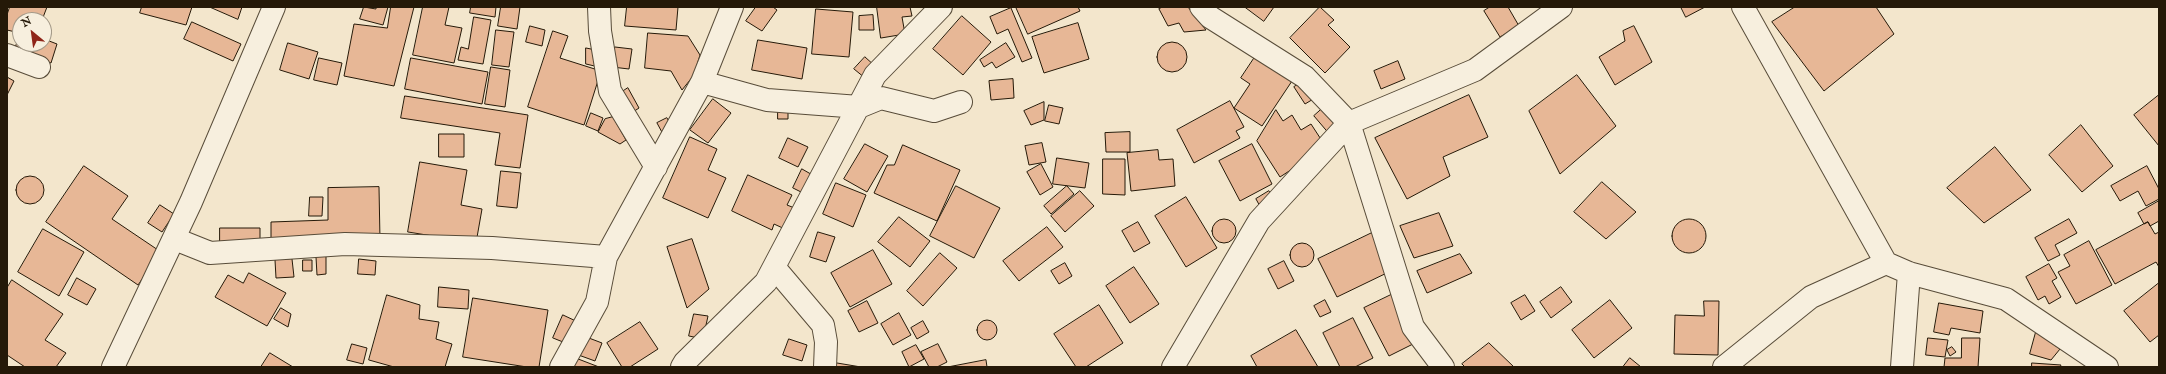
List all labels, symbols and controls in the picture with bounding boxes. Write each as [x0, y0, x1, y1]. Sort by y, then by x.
north arrow [12, 12, 52, 52]
text: N [19, 14, 34, 31]

